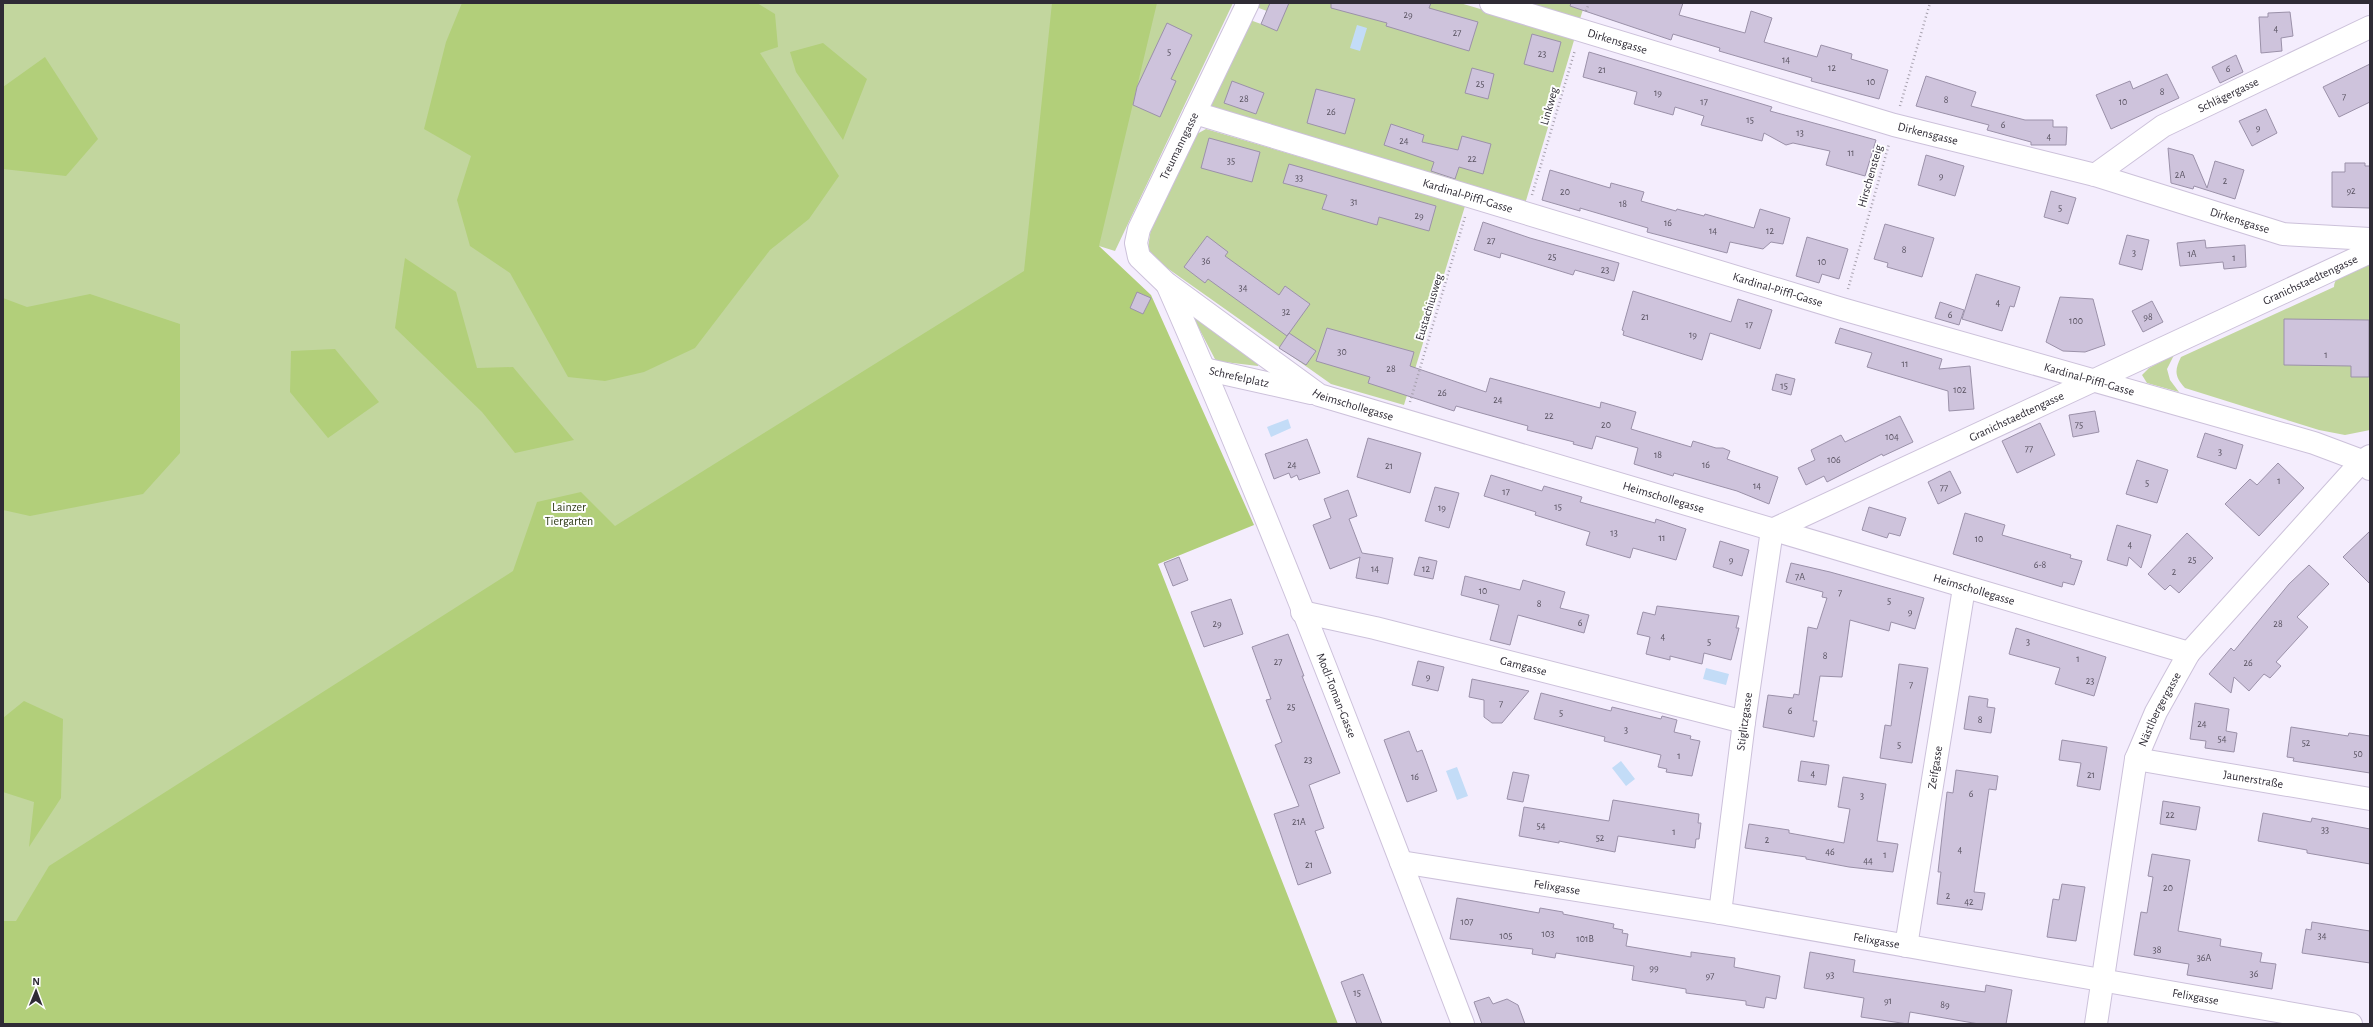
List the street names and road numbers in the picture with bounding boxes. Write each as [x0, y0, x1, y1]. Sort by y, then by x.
street label: Dirkensgasse [1586, 27, 1649, 56]
street label: Schlägergasse [2196, 75, 2260, 114]
street label: Linkweg [1538, 86, 1560, 126]
street label: Treumanngasse [1158, 110, 1200, 182]
street label: Dirkensgasse [1896, 120, 1959, 147]
street label: Hirschensteig [1855, 143, 1885, 209]
street label: Kardinal-Piffl-Gasse [1421, 176, 1514, 215]
street label: Dirkensgasse [2209, 205, 2271, 235]
street label: Granichstaedtengasse [2261, 253, 2359, 307]
street label: Kardinal-Piffl-Gasse [1731, 270, 1824, 309]
street label: Eustachiusweg [1413, 272, 1445, 342]
street label: Kardinal-Piffl-Gasse [2043, 361, 2136, 398]
street label: Schrefelplatz [1208, 364, 1270, 389]
street label: Heimschollegasse [1310, 386, 1395, 423]
street label: Granichstaedtengasse [1967, 389, 2066, 444]
street label: Heimschollegasse [1621, 479, 1706, 515]
street label: Heimschollegasse [1932, 572, 2016, 607]
street label: Modl-Toman-Gasse [1314, 651, 1358, 740]
street label: Gamgasse [1499, 654, 1548, 678]
street label: Nästlbergergasse [2136, 670, 2183, 748]
street label: Stiglitzgasse [1734, 692, 1754, 751]
street label: Zeifgasse [1926, 745, 1944, 790]
street label: Jaunerstraße [2222, 768, 2284, 790]
street label: Felixgasse [1533, 877, 1581, 897]
street label: Felixgasse [1852, 931, 1901, 951]
street label: Felixgasse [2172, 987, 2220, 1007]

